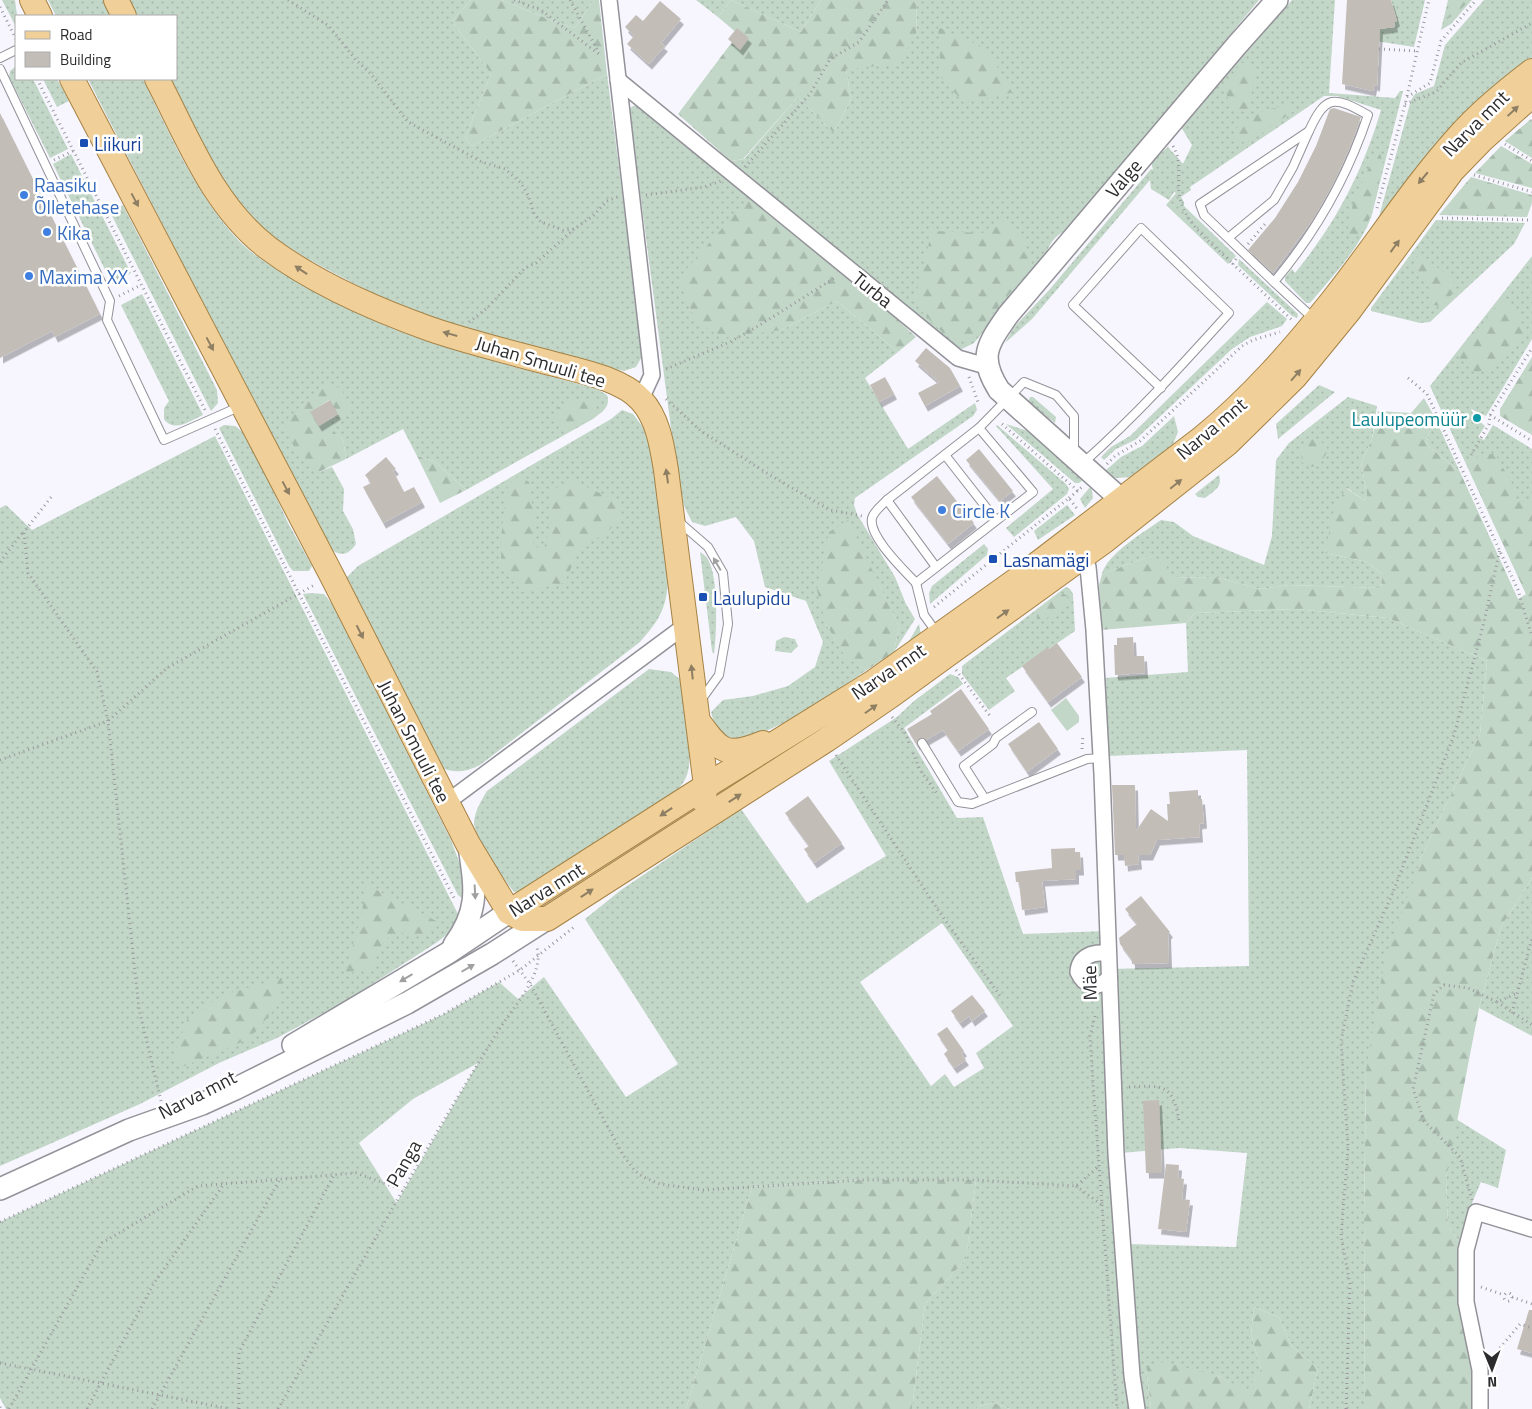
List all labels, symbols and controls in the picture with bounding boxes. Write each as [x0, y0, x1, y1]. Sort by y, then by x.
legend [15, 15, 178, 80]
text: Road [60, 23, 92, 46]
text: Building [60, 48, 111, 71]
street label: Narva mnt [1435, 83, 1515, 163]
one-way arrow [1506, 105, 1518, 117]
place label: Liikuri [94, 129, 141, 158]
marker: Liikuri [78, 137, 90, 149]
street label: Valge [1098, 152, 1148, 204]
place label: Raasiku Õlletehase [34, 170, 119, 221]
one-way arrow [1417, 172, 1429, 184]
marker: Raasiku Õlletehase [18, 189, 30, 201]
one-way arrow [131, 192, 139, 207]
place label: Kika [57, 218, 91, 247]
marker: Kika [41, 226, 53, 238]
one-way arrow [1390, 240, 1400, 253]
place label: Maxima XX [39, 262, 128, 291]
street label: Turba [847, 264, 900, 315]
one-way arrow [294, 265, 308, 274]
marker: Maxima XX [23, 270, 35, 282]
street label: Juhan Smuuli tee [472, 327, 610, 395]
one-way arrow [442, 330, 457, 338]
one-way arrow [206, 337, 214, 351]
one-way arrow [1290, 370, 1302, 382]
street label: Narva mnt [1169, 390, 1253, 466]
place label: Laulupeomüür [1352, 404, 1467, 433]
marker: Laulupeomüür [1471, 412, 1483, 424]
one-way arrow [662, 467, 670, 483]
one-way arrow [1169, 479, 1182, 490]
one-way arrow [282, 481, 290, 495]
place label: Circle K [952, 496, 1010, 525]
marker: Circle K [936, 504, 948, 516]
place label: Lasnamägi [1003, 545, 1090, 574]
marker: Lasnamägi [987, 553, 999, 565]
one-way arrow [713, 557, 722, 570]
place label: Laulupidu [713, 583, 791, 612]
marker: Laulupidu [697, 591, 709, 603]
one-way arrow [996, 609, 1010, 619]
one-way arrow [356, 625, 364, 639]
street label: Narva mnt [845, 635, 931, 707]
one-way arrow [688, 663, 696, 679]
street label: Juhan Smuuli tee [372, 674, 458, 808]
one-way arrow [864, 704, 878, 714]
one-way arrow [728, 793, 742, 802]
one-way arrow [659, 807, 672, 817]
street label: Narva mnt [503, 854, 590, 924]
one-way arrow [471, 884, 479, 900]
one-way arrow [581, 888, 594, 898]
one-way arrow [460, 964, 475, 972]
street label: Mäe [1074, 965, 1104, 1001]
one-way arrow [400, 973, 413, 982]
street label: Narva mnt [153, 1062, 241, 1126]
street label: Panga [378, 1134, 428, 1192]
north arrow [1467, 1344, 1517, 1394]
text: N [1487, 1372, 1497, 1393]

